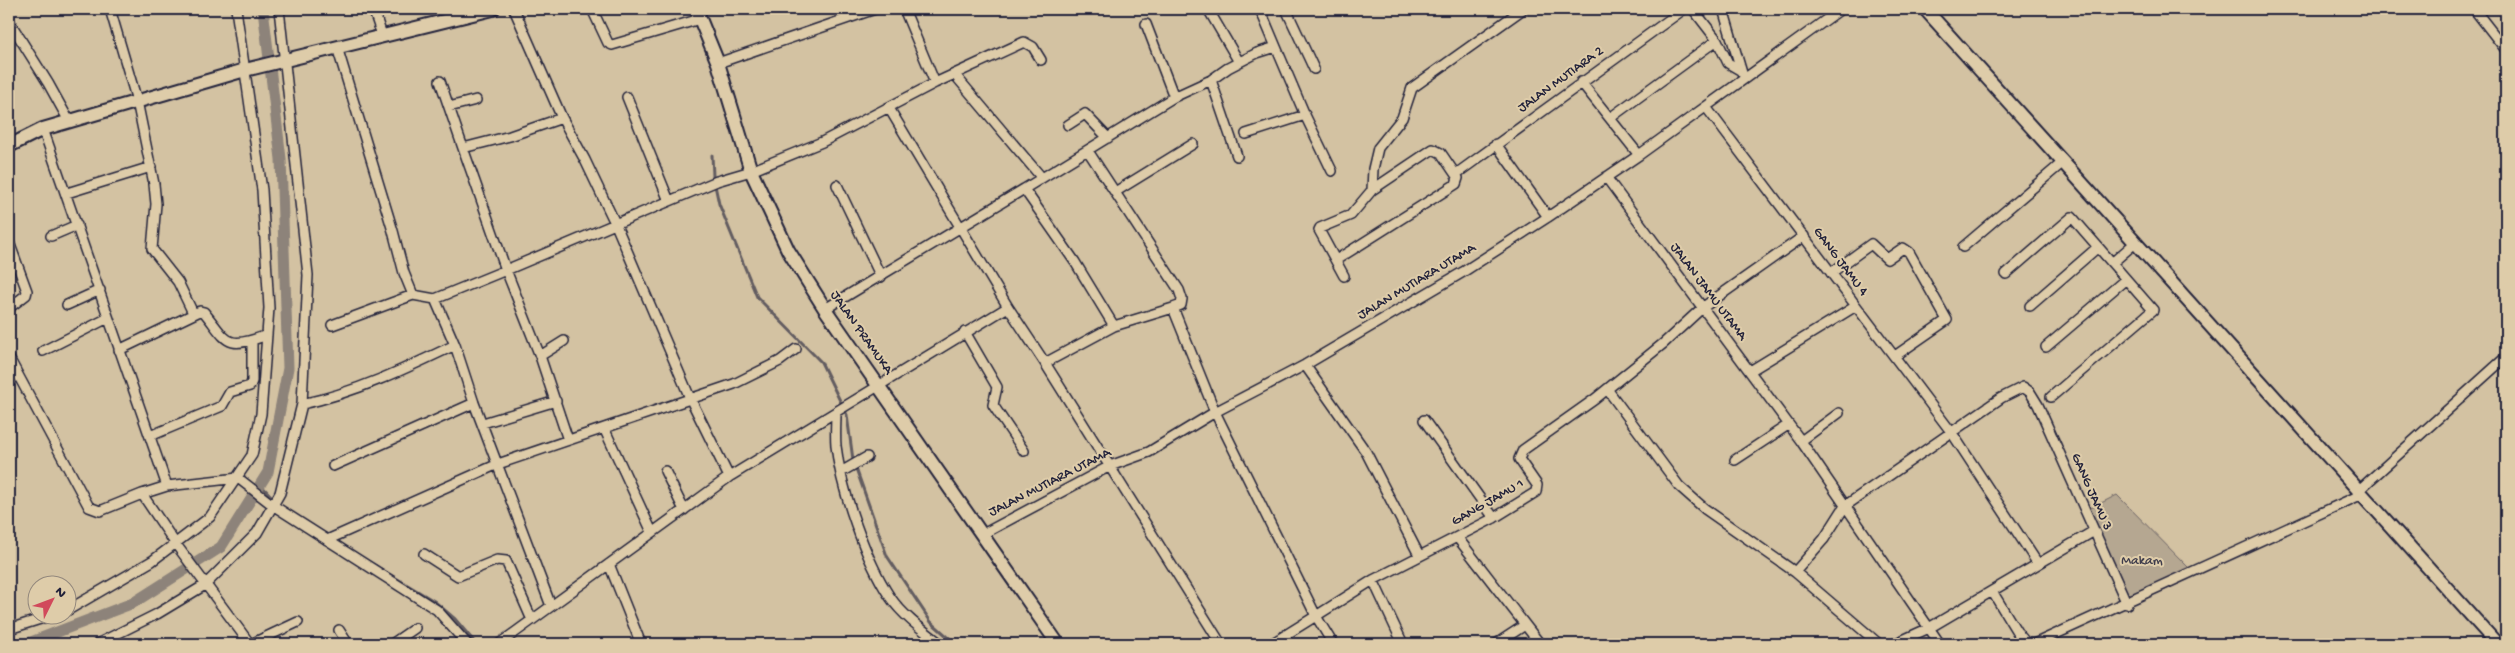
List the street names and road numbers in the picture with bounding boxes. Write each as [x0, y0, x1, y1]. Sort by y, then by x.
street label: JALAN MUTIARA 2 [1515, 43, 1607, 117]
street label: GANG JAMU 4 [1809, 224, 1872, 300]
street label: JALAN MUTIARA UTAMA [1355, 240, 1480, 324]
street label: JALAN JAMU UTAMA [1666, 240, 1751, 345]
street label: JALAN PRAMUKA [826, 288, 897, 379]
street label: JALAN MUTIARA UTAMA [986, 444, 1115, 521]
street label: GANG JAMU 3 [2066, 451, 2116, 533]
street label: GANG JAMU 1 [1449, 475, 1527, 531]

